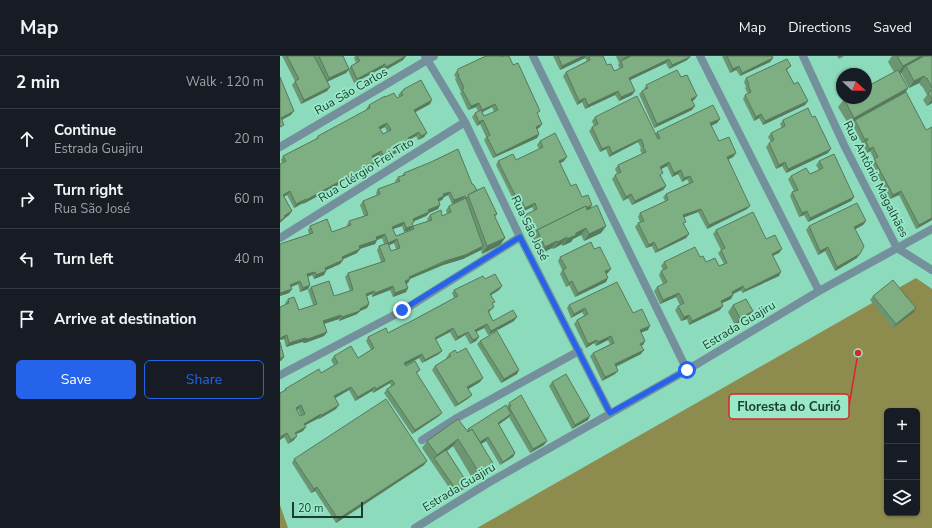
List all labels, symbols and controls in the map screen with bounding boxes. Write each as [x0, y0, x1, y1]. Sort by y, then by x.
text: Map [20, 15, 58, 41]
text: Map [739, 18, 766, 37]
text: Directions [788, 18, 851, 37]
text: Saved [873, 18, 912, 37]
street label: Rua São Carlos [311, 63, 391, 118]
north arrow [836, 68, 872, 104]
text: 2 min [16, 71, 60, 94]
text: Walk · 120 m [186, 73, 264, 91]
street label: Rua Antônio Magalhães [840, 118, 912, 240]
text: Continue [54, 120, 116, 140]
icon: ahead [16, 128, 38, 150]
text: 20 m [234, 130, 264, 148]
street label: Rua Clérgio Frei Tito [315, 134, 417, 206]
text: Estrada Guajiru [54, 140, 143, 158]
text: Turn right [54, 180, 123, 200]
icon: right [16, 188, 38, 210]
text: 60 m [234, 190, 264, 208]
street label: Rua São José [507, 193, 553, 263]
text: Rua São José [54, 200, 130, 218]
icon: left [16, 248, 38, 270]
text: Turn left [54, 249, 113, 269]
text: 40 m [234, 250, 264, 268]
street label: Estrada Guajiru [700, 297, 778, 353]
route end [393, 301, 411, 319]
icon: arrive [16, 308, 38, 330]
text: Arrive at destination [54, 309, 197, 329]
button: Save [16, 360, 136, 399]
button: Share [144, 360, 264, 399]
route start [678, 361, 696, 379]
callout: Floresta do Curió [729, 394, 849, 419]
text: Floresta do Curió [737, 398, 841, 416]
map controls [884, 408, 920, 516]
button: + [884, 408, 920, 444]
button: − [884, 444, 920, 480]
street label: Estrada Guajiru [420, 459, 498, 515]
button: layers [884, 480, 920, 516]
scale bar [292, 500, 363, 519]
text: 20 m [298, 501, 323, 516]

